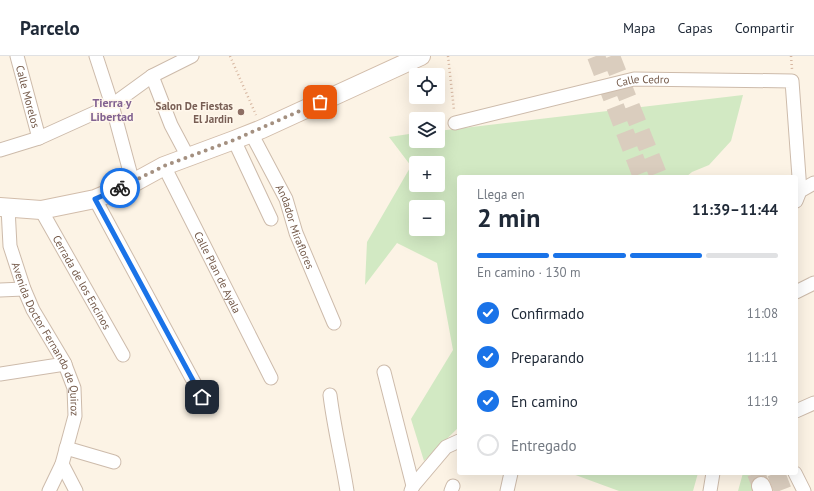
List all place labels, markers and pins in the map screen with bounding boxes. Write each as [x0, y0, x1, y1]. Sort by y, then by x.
pin [303, 85, 337, 119]
place label: Salon De Fiestas El Jardin [156, 99, 233, 126]
marker: Salon De Fiestas El Jardin [236, 107, 246, 117]
pin [185, 380, 219, 414]

